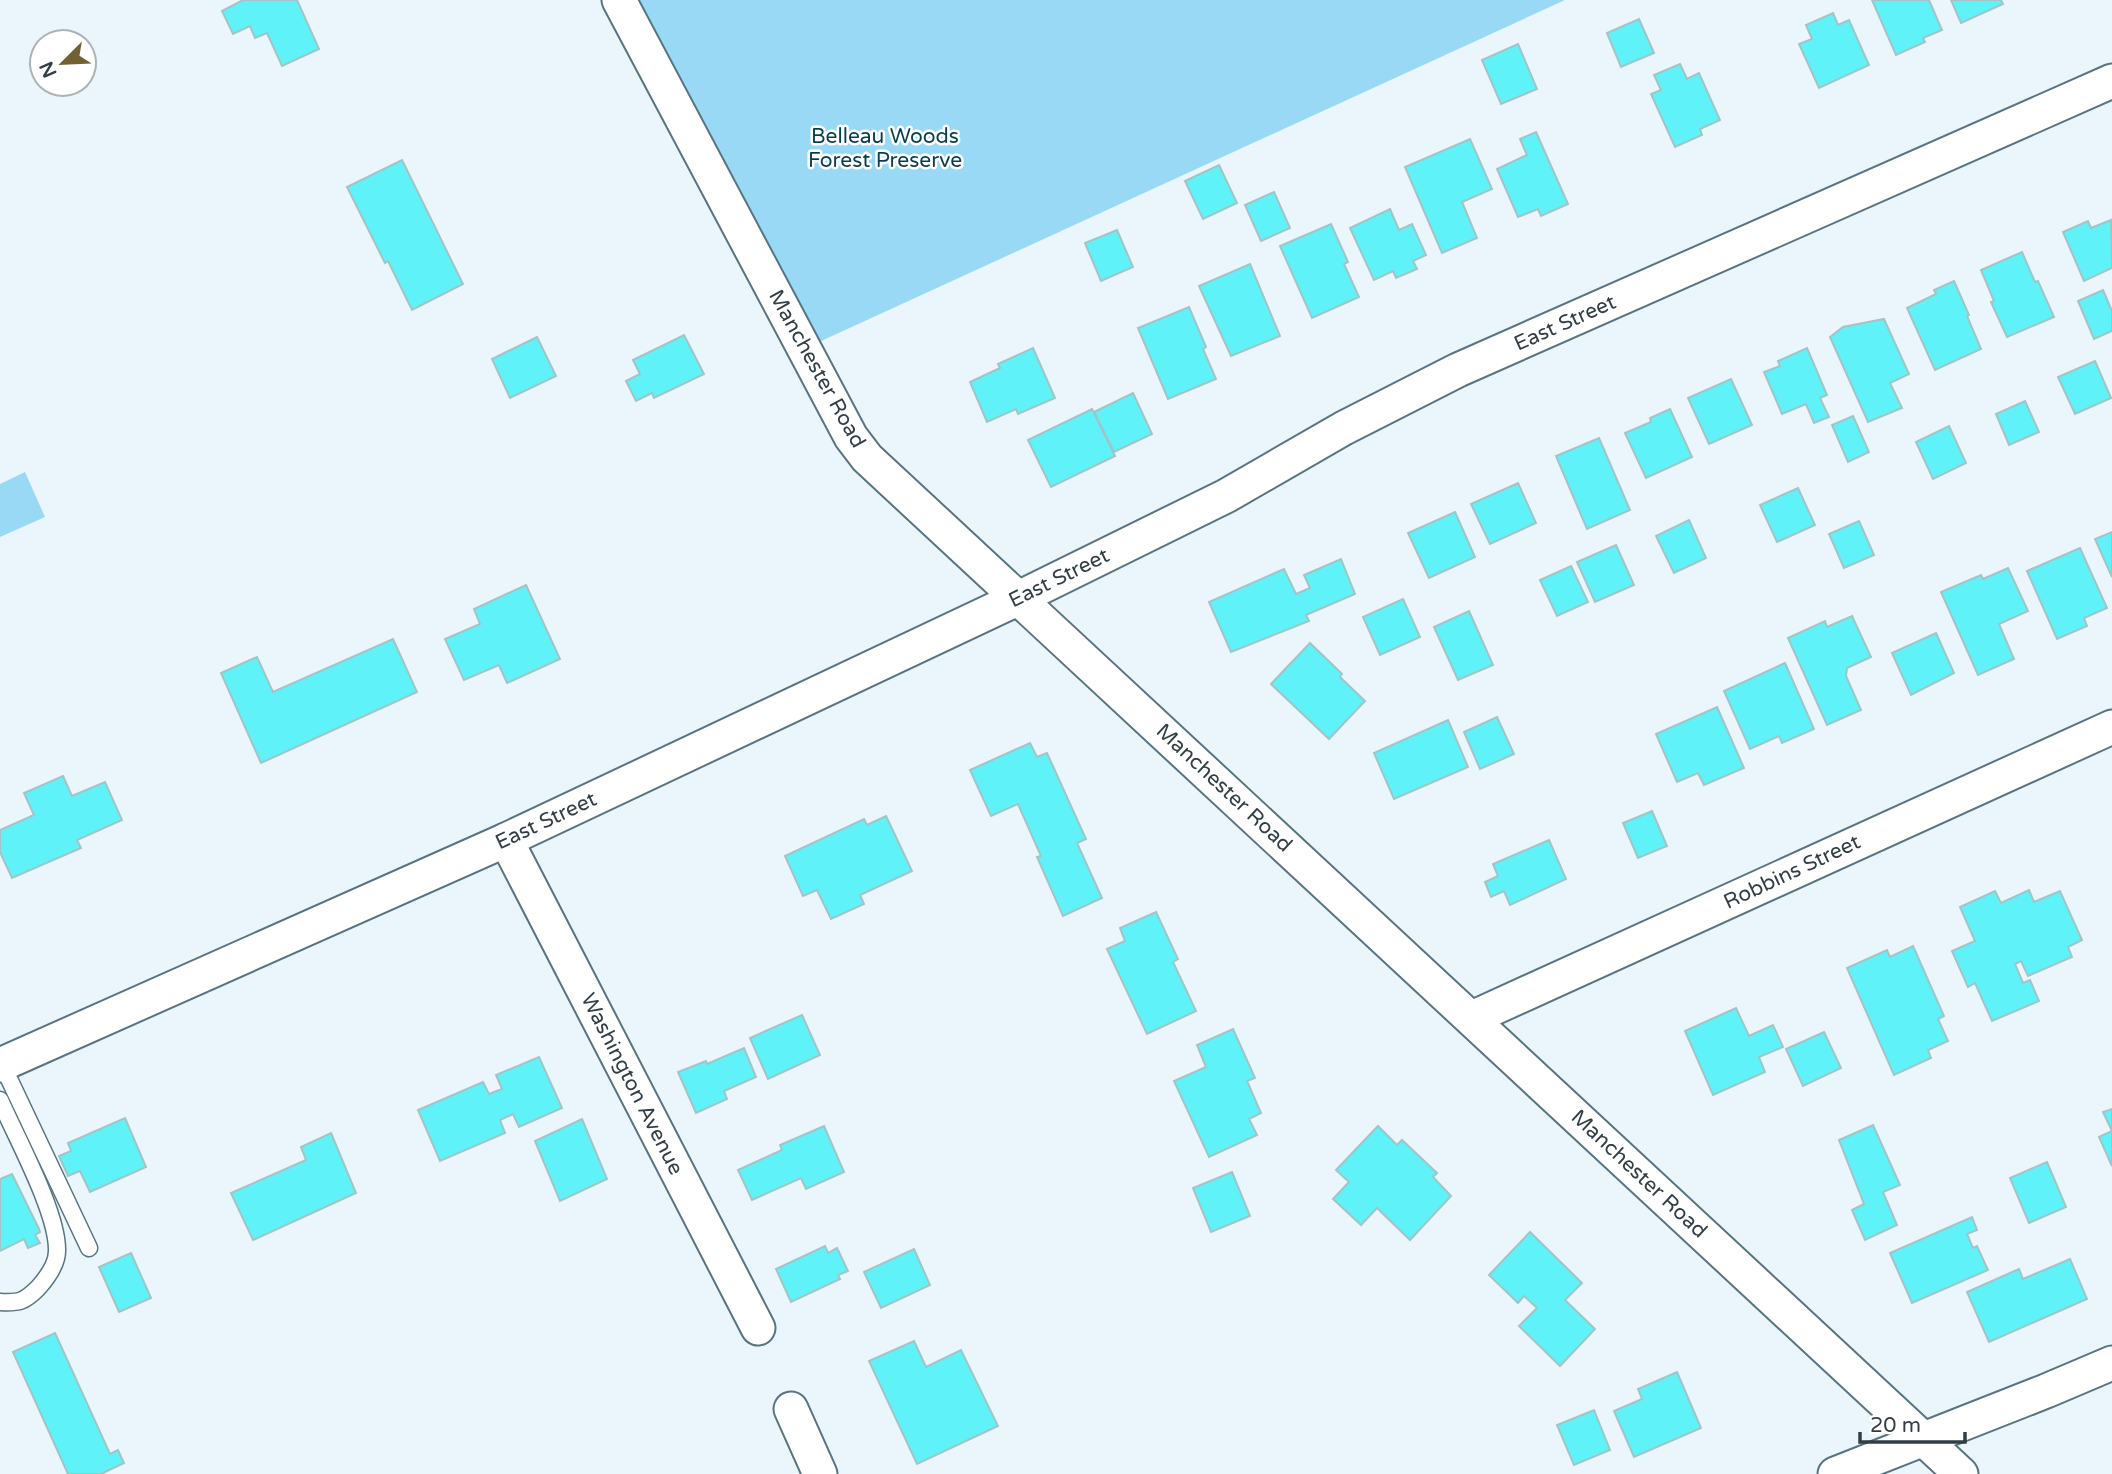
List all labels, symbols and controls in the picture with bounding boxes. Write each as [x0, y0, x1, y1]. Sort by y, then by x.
north arrow [28, 28, 98, 98]
text: N [35, 58, 62, 81]
park label: Belleau Woods Forest Preserve [808, 124, 962, 173]
street label: Manchester Road [763, 286, 871, 452]
street label: East Street [1510, 290, 1620, 356]
street label: East Street [1005, 543, 1113, 613]
street label: Manchester Road [1151, 719, 1297, 857]
street label: East Street [492, 787, 600, 855]
street label: Robbins Street [1720, 829, 1864, 915]
street label: Washington Avenue [575, 989, 689, 1179]
street label: Manchester Road [1566, 1105, 1712, 1243]
scale bar [1860, 1400, 1965, 1444]
text: 20 m [1870, 1413, 1921, 1438]

